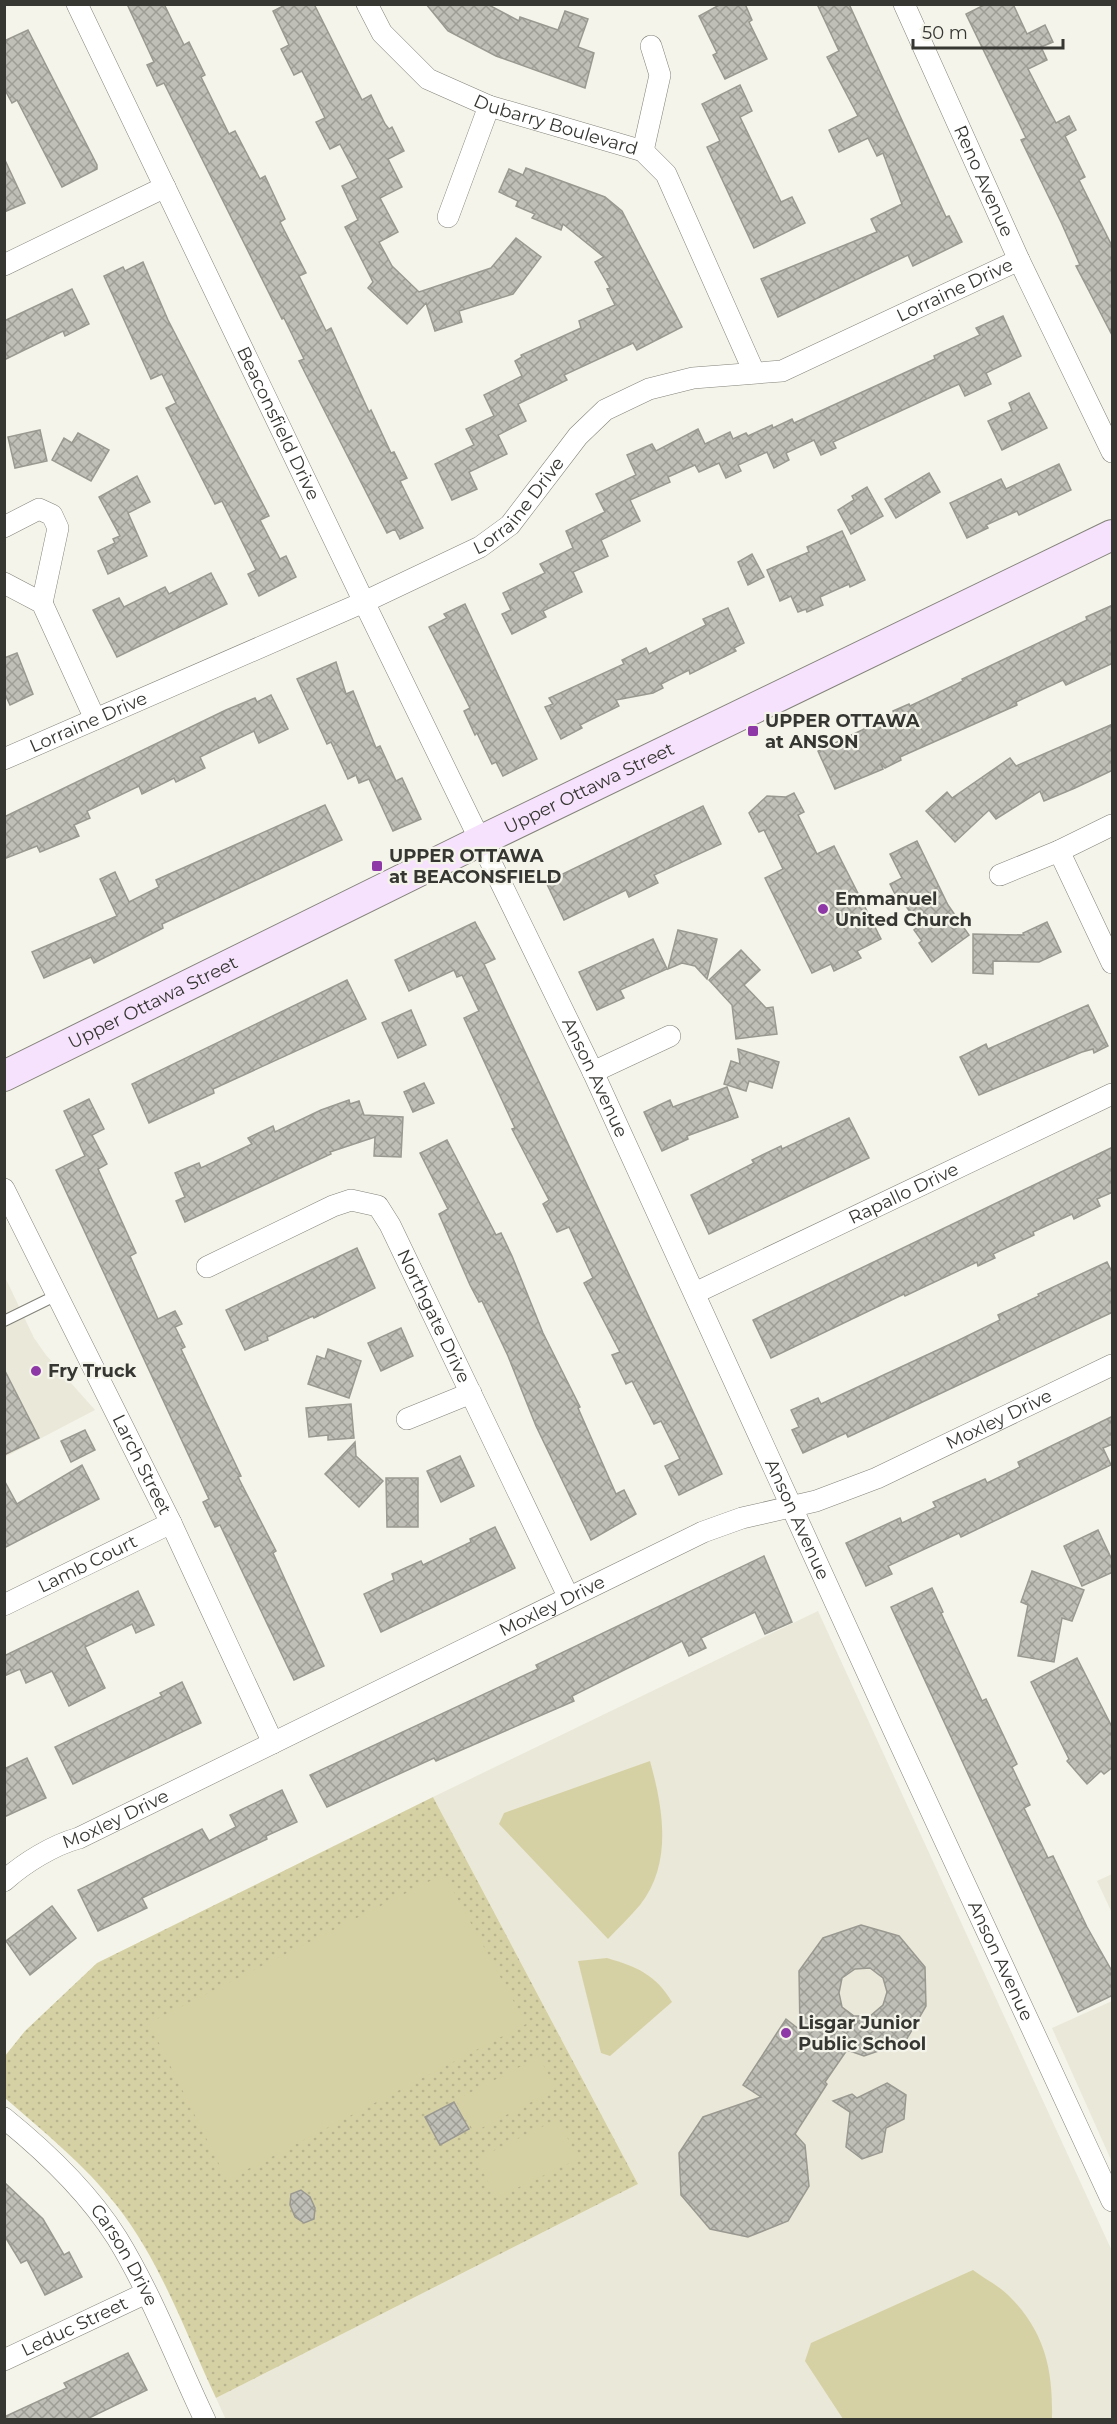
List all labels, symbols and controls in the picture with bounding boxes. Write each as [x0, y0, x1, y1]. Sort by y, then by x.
scale bar [913, 12, 1063, 50]
text: 50 m [922, 22, 968, 44]
street label: Dubarry Boulevard [470, 90, 641, 160]
street label: Reno Avenue [949, 122, 1018, 240]
street label: Lorraine Drive [893, 253, 1017, 327]
street label: Beaconsfield Drive [232, 343, 324, 504]
street label: Lorraine Drive [470, 453, 569, 560]
street label: Lorraine Drive [26, 687, 150, 757]
place label: UPPER OTTAWA at ANSON [765, 710, 920, 753]
marker: UPPER OTTAWA at ANSON [746, 724, 760, 738]
street label: Upper Ottawa Street [500, 738, 678, 839]
place label: UPPER OTTAWA at BEACONSFIELD [389, 845, 562, 888]
marker: UPPER OTTAWA at BEACONSFIELD [370, 859, 384, 873]
place label: Emmanuel United Church [835, 888, 972, 931]
marker: Emmanuel United Church [816, 902, 830, 916]
street label: Upper Ottawa Street [64, 951, 241, 1054]
street label: Anson Avenue [557, 1014, 633, 1141]
street label: Rapallo Drive [845, 1158, 962, 1229]
street label: Northgate Drive [392, 1246, 475, 1387]
place label: Fry Truck [48, 1360, 137, 1382]
marker: Fry Truck [29, 1364, 43, 1378]
street label: Moxley Drive [942, 1384, 1056, 1454]
street label: Larch Street [107, 1411, 176, 1518]
street label: Anson Avenue [760, 1456, 834, 1583]
street label: Lamb Court [34, 1530, 141, 1598]
street label: Moxley Drive [496, 1571, 609, 1641]
street label: Moxley Drive [60, 1785, 172, 1854]
street label: Anson Avenue [963, 1897, 1038, 2025]
place label: Lisgar Junior Public School [798, 2012, 926, 2055]
marker: Lisgar Junior Public School [779, 2026, 793, 2040]
street label: Carson Drive [86, 2200, 163, 2310]
street label: Leduc Street [18, 2292, 131, 2361]

